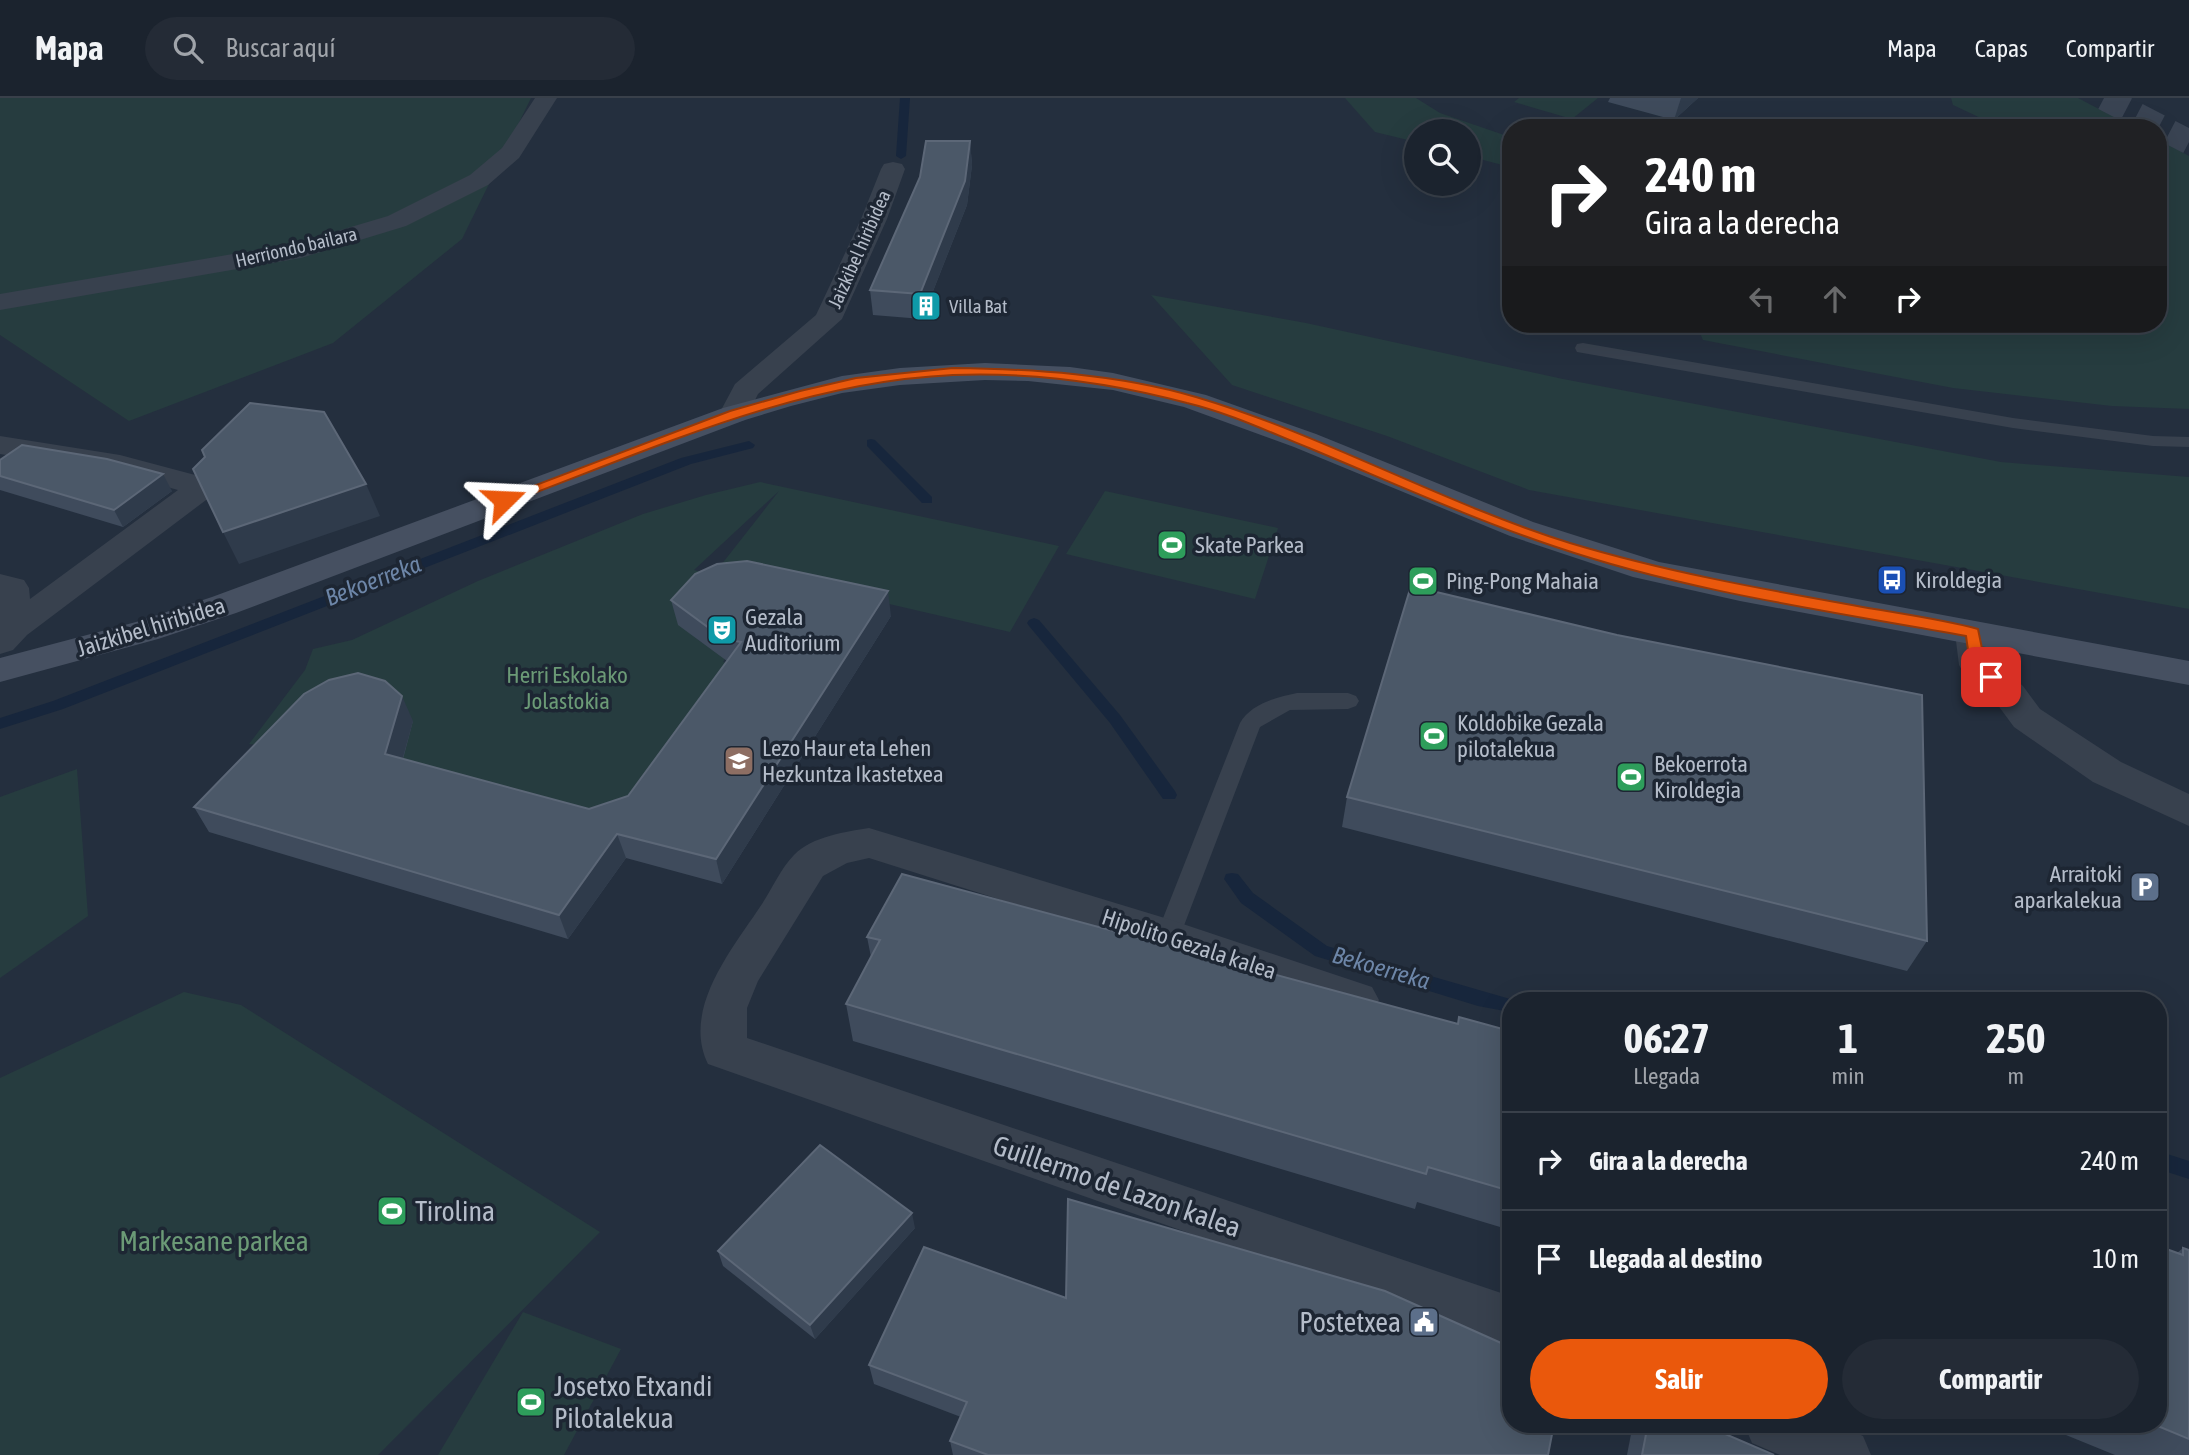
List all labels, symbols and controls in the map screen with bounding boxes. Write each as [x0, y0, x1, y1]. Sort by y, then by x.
search box [145, 17, 635, 80]
text: Mapa [35, 29, 103, 67]
icon: search [169, 29, 207, 67]
text: Buscar aquí [225, 33, 335, 63]
text: Mapa [1887, 35, 1937, 62]
text: Capas [1975, 35, 2028, 62]
text: Compartir [2066, 35, 2154, 62]
map controls [1404, 119, 1481, 196]
button: search [1404, 119, 1481, 196]
text: 240 m [1645, 146, 1756, 202]
icon: right [1530, 147, 1621, 238]
street label: Jaizkibel hiribidea [823, 187, 895, 311]
text: Gira a la derecha [1645, 204, 1840, 241]
street label: Herriondo bailara [233, 222, 359, 272]
icon: left [1743, 280, 1781, 318]
icon: ahead [1816, 280, 1854, 318]
icon: right [1889, 280, 1927, 318]
building icon: Villa Bat [909, 289, 943, 323]
place label: Villa Bat [949, 295, 1008, 317]
position arrow [467, 463, 541, 537]
sports icon: Skate Parkea [1155, 528, 1189, 562]
place label: Skate Parkea [1195, 532, 1305, 558]
water label: Bekoerreka [321, 550, 424, 611]
bus stop icon: Kiroldegia [1875, 563, 1909, 597]
sports icon: Ping-Pong Mahaia [1406, 564, 1440, 598]
place label: Kiroldegia [1915, 567, 2002, 593]
place label: Ping-Pong Mahaia [1446, 568, 1599, 594]
street label: Jaizkibel hiribidea [74, 592, 228, 662]
place label: Gezala Auditorium [745, 604, 841, 656]
theatre icon: Gezala Auditorium [705, 613, 739, 647]
pin [1961, 647, 2021, 707]
icon: arrive [1972, 658, 2010, 696]
park label: Herri Eskolako Jolastokia [506, 662, 628, 714]
place label: Koldobike Gezala pilotalekua [1457, 710, 1604, 762]
sports icon: Koldobike Gezala pilotalekua [1417, 719, 1451, 753]
place label: Lezo Haur eta Lehen Hezkuntza Ikastetxea [762, 735, 944, 787]
school or university icon: Lezo Haur eta Lehen Hezkuntza Ikastetxea [722, 744, 756, 778]
place label: Bekoerrota Kiroldegia [1654, 751, 1748, 803]
sports icon: Bekoerrota Kiroldegia [1614, 760, 1648, 794]
place label: Arraitoki aparkalekua [2014, 861, 2122, 913]
parking icon: Arraitoki aparkalekua [2128, 870, 2162, 904]
street label: Hipolito Gezala kalea [1099, 904, 1279, 984]
water label: Bekoerreka [1329, 941, 1433, 994]
text: 06:27 [1624, 1014, 1710, 1062]
text: 1 [1838, 1014, 1858, 1062]
text: 250 [1986, 1014, 2045, 1062]
text: Llegada [1633, 1063, 1700, 1089]
text: min [1832, 1063, 1865, 1089]
text: m [2008, 1063, 2024, 1089]
street label: Guillermo de Lazon kalea [989, 1129, 1245, 1243]
icon: right [1530, 1142, 1568, 1180]
text: Gira a la derecha [1589, 1146, 1748, 1176]
text: 240 m [2080, 1146, 2139, 1176]
sports icon: Tirolina [375, 1194, 409, 1228]
place label: Tirolina [415, 1195, 495, 1227]
park label: Markesane parkea [119, 1225, 309, 1257]
icon: arrive [1530, 1240, 1568, 1278]
text: Llegada al destino [1589, 1244, 1762, 1274]
text: 10 m [2092, 1244, 2139, 1274]
public building icon: Postetxea [1407, 1305, 1441, 1339]
place label: Postetxea [1299, 1306, 1401, 1338]
button: Salir [1530, 1339, 1828, 1419]
button: Compartir [1842, 1339, 2139, 1419]
place label: Josetxo Etxandi Pilotalekua [554, 1370, 712, 1434]
sports icon: Josetxo Etxandi Pilotalekua [514, 1385, 548, 1419]

